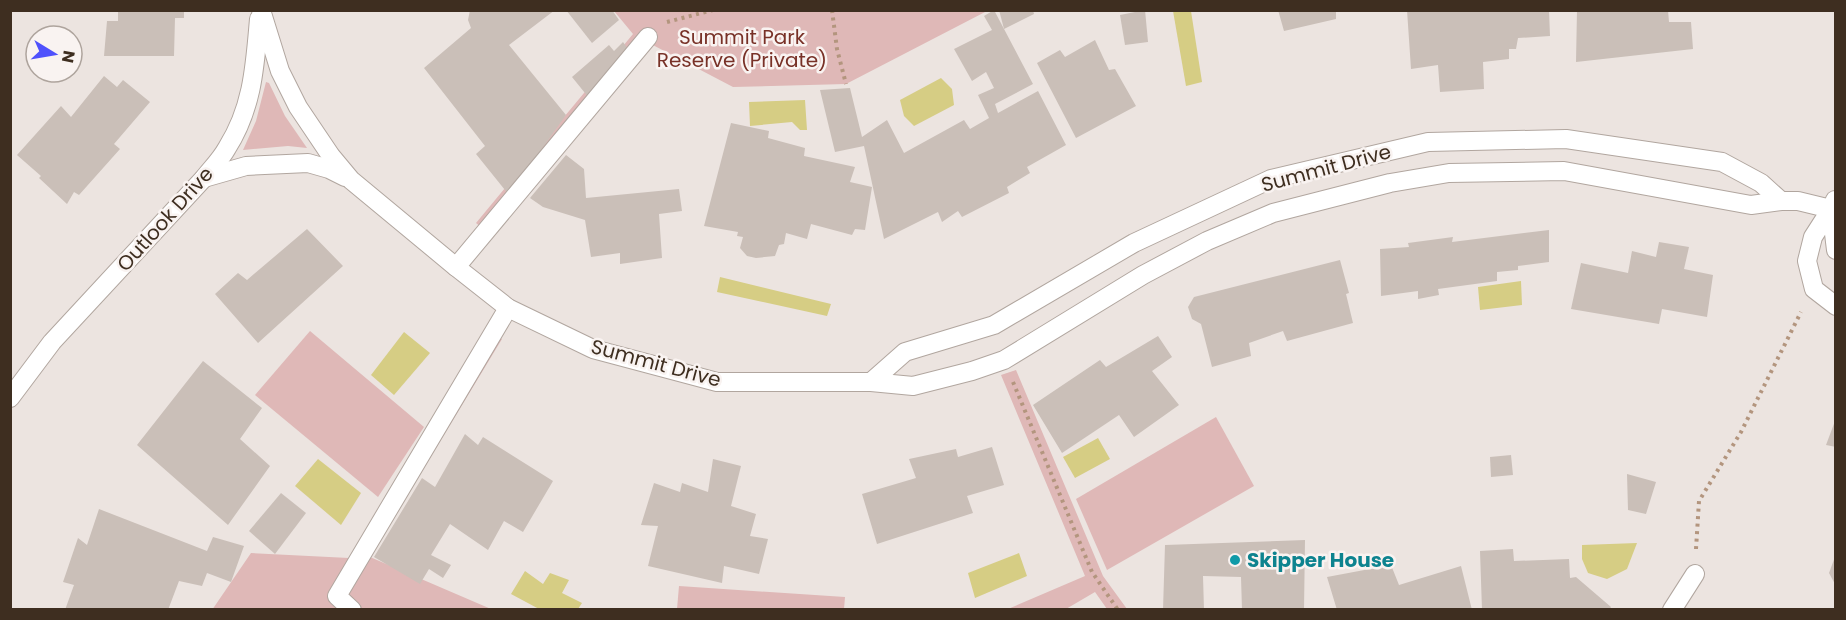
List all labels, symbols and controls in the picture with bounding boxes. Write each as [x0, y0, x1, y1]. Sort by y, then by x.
park label: Summit Park Reserve (Private) [657, 23, 827, 74]
north arrow [24, 24, 84, 84]
text: N [56, 49, 81, 65]
street label: Summit Drive [1258, 137, 1394, 199]
street label: Outlook Drive [110, 161, 220, 277]
street label: Summit Drive [588, 332, 724, 394]
place label: Skipper House [1247, 546, 1394, 574]
marker: Skipper House [1228, 553, 1242, 567]

